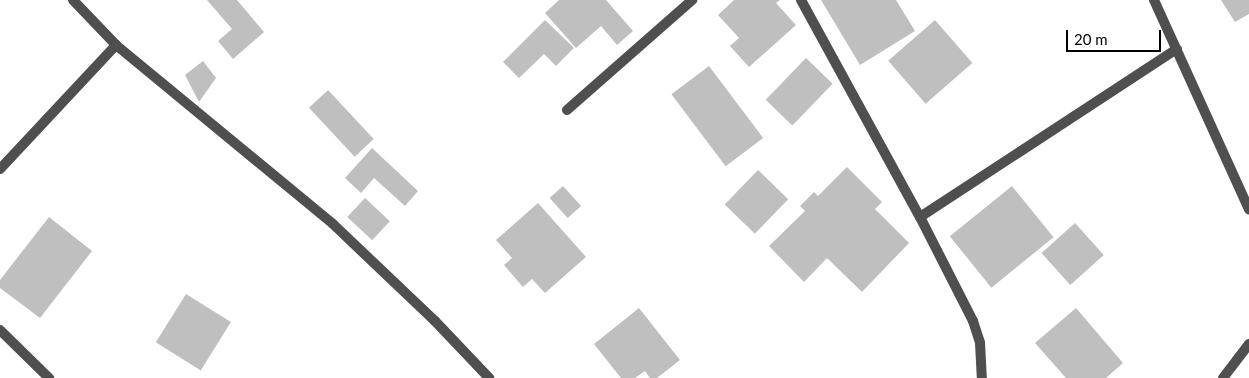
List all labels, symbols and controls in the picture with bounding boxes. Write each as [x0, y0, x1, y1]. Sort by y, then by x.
scale bar [1069, 20, 1164, 52]
text: 20 m [1074, 30, 1108, 48]

